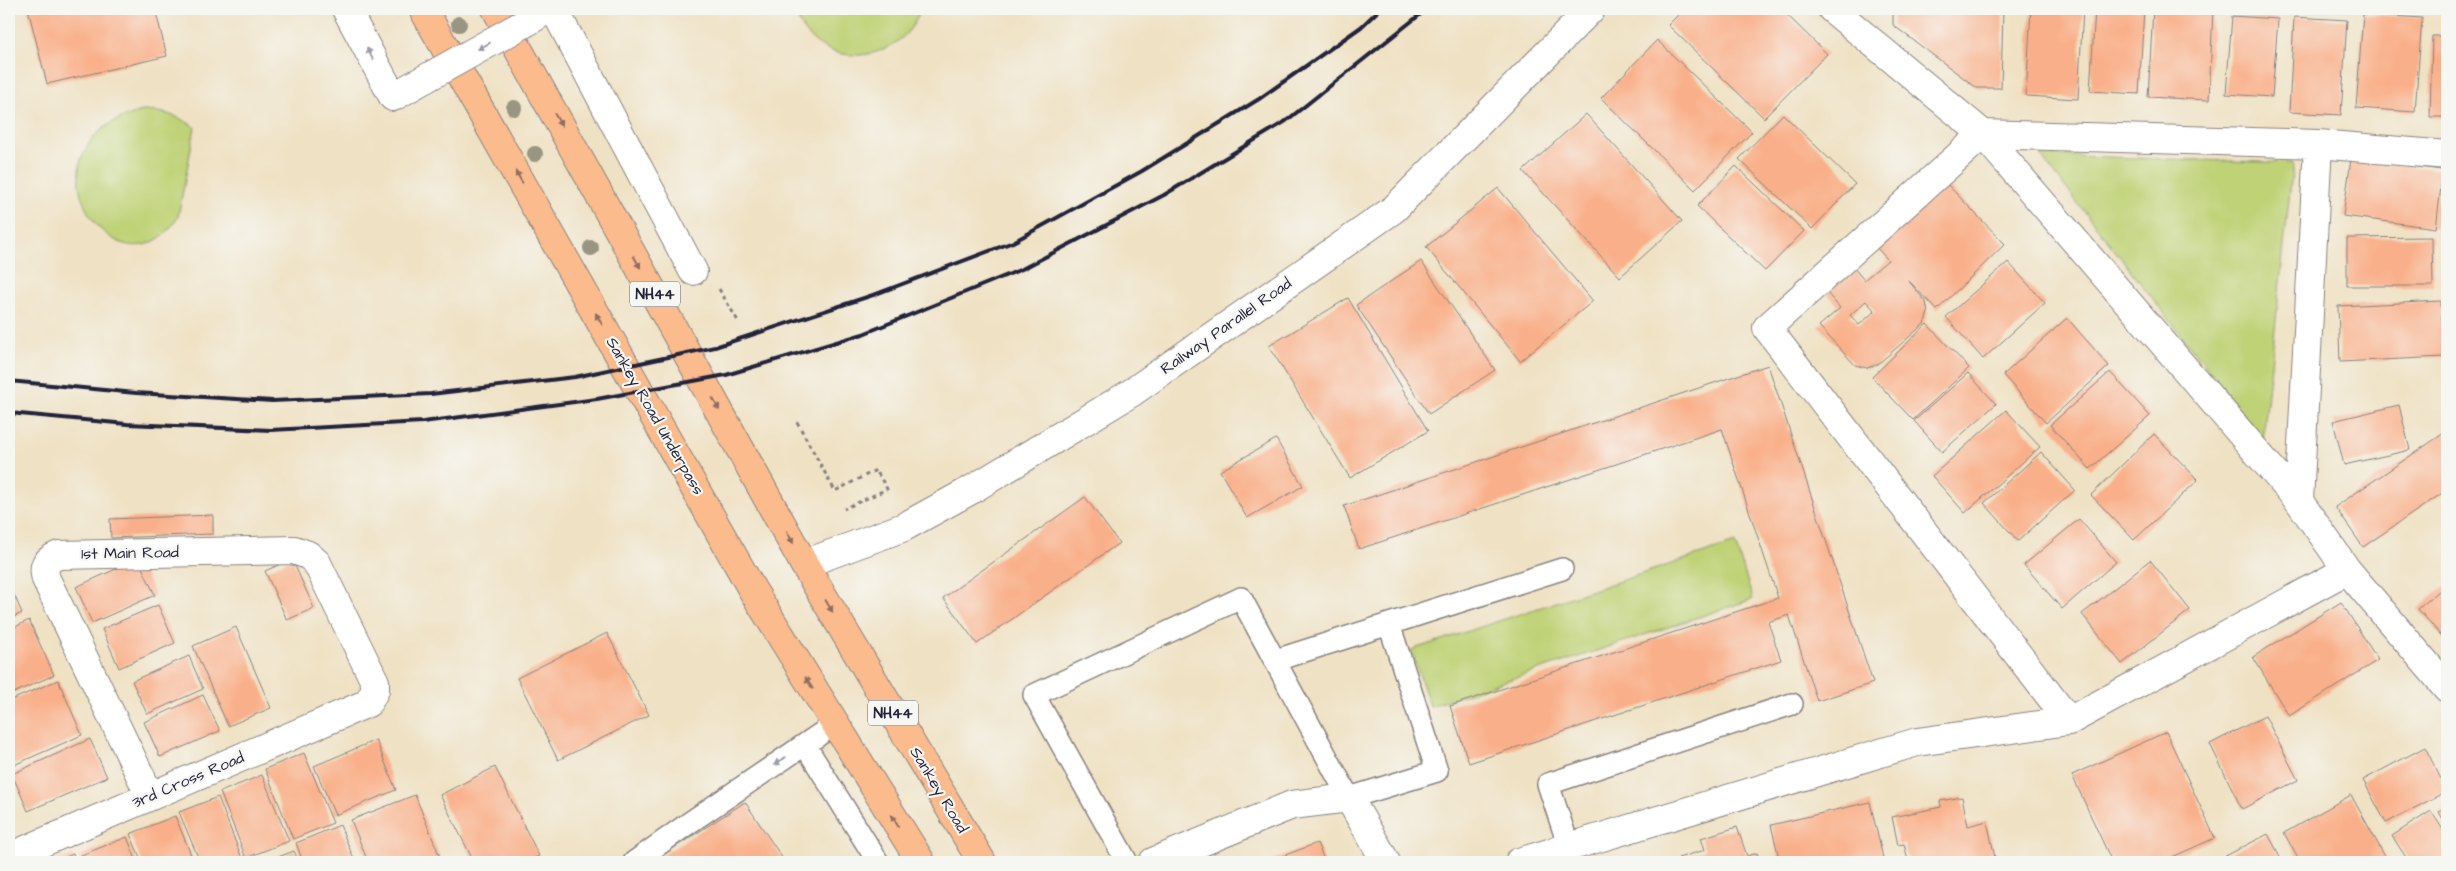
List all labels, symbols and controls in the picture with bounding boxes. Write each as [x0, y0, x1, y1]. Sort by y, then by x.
one-way arrow [478, 41, 491, 50]
one-way arrow [366, 47, 374, 61]
one-way arrow [554, 113, 562, 127]
one-way arrow [515, 170, 523, 185]
one-way arrow [632, 255, 641, 269]
street label: Railway Parallel Road [1156, 272, 1297, 380]
road number: NH44 [630, 282, 680, 306]
one-way arrow [595, 312, 604, 325]
street label: Sankey Road Underpass [600, 333, 709, 500]
one-way arrow [712, 396, 720, 411]
one-way arrow [786, 530, 794, 544]
street label: 1st Main Road [81, 541, 179, 565]
one-way arrow [825, 599, 834, 612]
one-way arrow [804, 677, 814, 690]
road number: NH44 [868, 700, 918, 726]
street label: Sankey Road [904, 743, 973, 838]
street label: 3rd Cross Road [128, 746, 248, 814]
one-way arrow [773, 756, 787, 766]
one-way arrow [891, 814, 900, 828]

